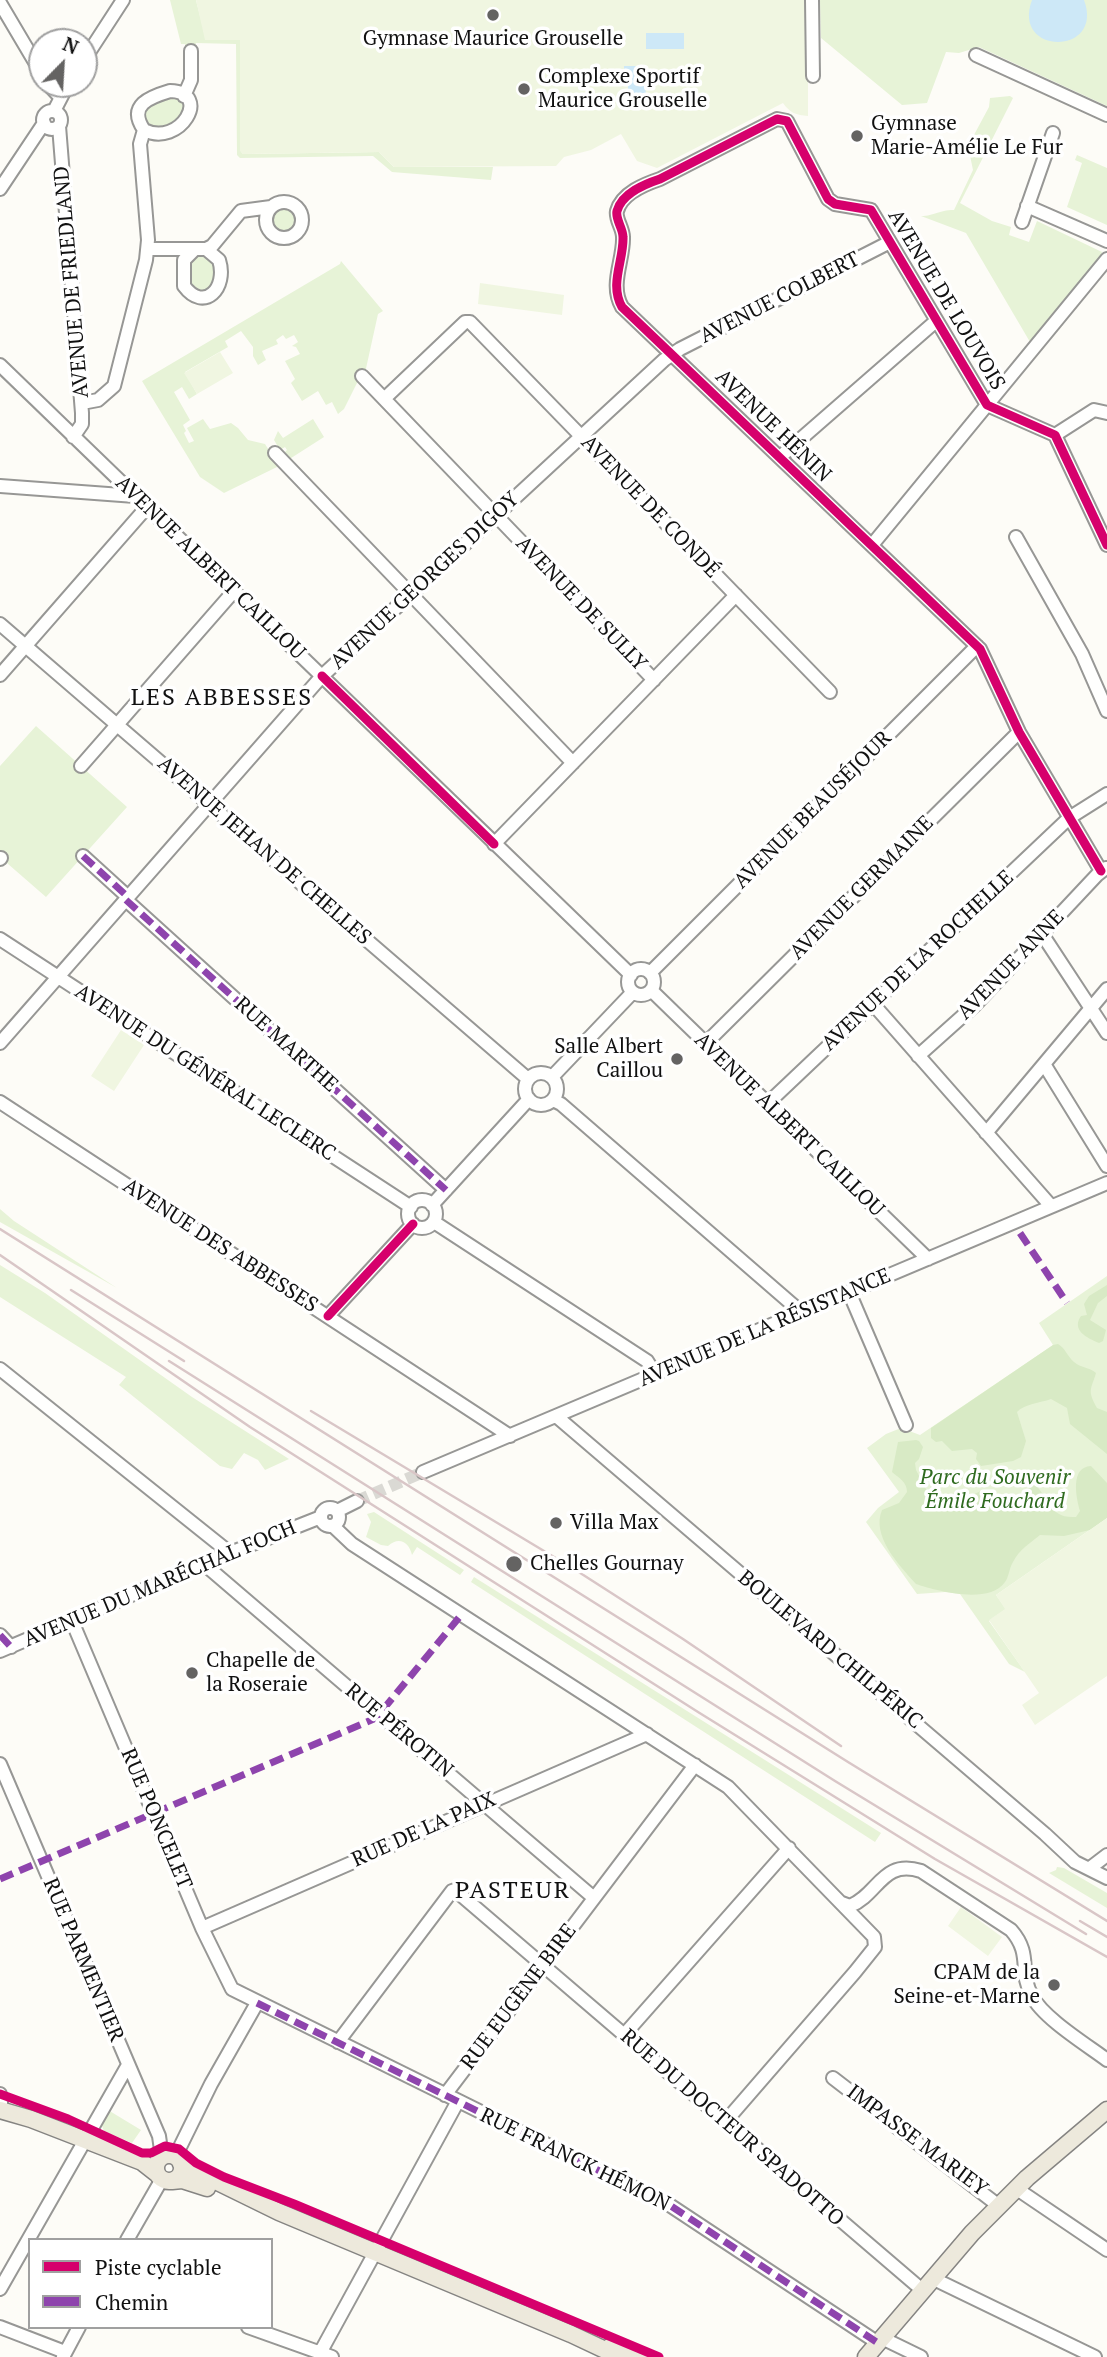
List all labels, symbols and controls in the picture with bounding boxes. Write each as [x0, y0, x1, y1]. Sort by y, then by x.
marker: Gymnase Maurice Grouselle [485, 7, 501, 23]
place label: Gymnase Maurice Grouselle [363, 26, 623, 52]
north arrow [28, 28, 98, 98]
text: N [59, 31, 83, 60]
place label: Complexe Sportif Maurice Grouselle [538, 64, 707, 114]
marker: Complexe Sportif Maurice Grouselle [516, 81, 532, 97]
place label: Gymnase Marie-Amélie Le Fur [871, 111, 1063, 161]
marker: Gymnase Marie-Amélie Le Fur [849, 128, 865, 144]
street label: AVENUE DE FRIEDLAND [49, 165, 95, 399]
street label: AVENUE DE LOUVOIS [882, 205, 1010, 395]
street label: AVENUE COLBERT [696, 247, 864, 349]
street label: AVENUE HÉNIN [710, 364, 836, 488]
street label: AVENUE DE CONDÉ [575, 430, 725, 584]
street label: AVENUE ALBERT CAILLOU [110, 471, 310, 665]
street label: AVENUE GEORGES DIGOY [326, 487, 524, 675]
street label: AVENUE DE SULLY [510, 531, 652, 677]
district label: LES ABBESSES [132, 684, 312, 712]
street label: AVENUE BEAUSÉJOUR [729, 726, 897, 894]
street label: AVENUE JEHAN DE CHELLES [152, 751, 376, 951]
street label: AVENUE GERMAINE [785, 811, 939, 965]
street label: AVENUE DE LA ROCHELLE [817, 865, 1019, 1057]
street label: AVENUE ANNE [952, 905, 1070, 1025]
street label: AVENUE DU GÉNÉRAL LECLERC [70, 979, 340, 1167]
street label: RUE MARTHE [229, 992, 343, 1098]
street label: AVENUE ALBERT CAILLOU [689, 1028, 889, 1222]
place label: Salle Albert Caillou [554, 1034, 663, 1084]
marker: Salle Albert Caillou [669, 1051, 685, 1067]
street label: AVENUE DES ABBESSES [118, 1174, 322, 1318]
street label: AVENUE DE LA RÉSISTANCE [635, 1263, 895, 1393]
park label: Parc du Souvenir Émile Fouchard [920, 1465, 1070, 1515]
place label: Villa Max [570, 1510, 659, 1536]
street label: AVENUE DU MARÉCHAL FOCH [20, 1515, 300, 1653]
marker: Villa Max [548, 1515, 564, 1531]
place label: Chelles Gournay [530, 1551, 684, 1577]
marker: Chelles Gournay [504, 1554, 524, 1574]
street label: BOULEVARD CHILPÉRIC [733, 1565, 927, 1735]
place label: Chapelle de la Roseraie [206, 1648, 315, 1698]
marker: Chapelle de la Roseraie [184, 1665, 200, 1681]
street label: RUE PÉROTIN [340, 1679, 458, 1783]
street label: RUE PONCELET [115, 1745, 197, 1893]
street label: RUE DE LA PAIX [348, 1787, 500, 1873]
street label: RUE PARMENTIER [37, 1874, 129, 2046]
district label: PASTEUR [456, 1877, 570, 1905]
street label: RUE EUGÈNE BIRE [456, 1919, 582, 2075]
place label: CPAM de la Seine-et-Marne [894, 1960, 1040, 2010]
marker: CPAM de la Seine-et-Marne [1046, 1977, 1062, 1993]
street label: RUE DU DOCTEUR SPADOTTO [615, 2024, 849, 2232]
street label: IMPASSE MARIEY [842, 2080, 992, 2202]
street label: RUE FRANCK HÉMON [476, 2103, 674, 2217]
legend [28, 2238, 273, 2329]
text: Piste cyclable [95, 2253, 221, 2281]
text: Chemin [95, 2288, 168, 2316]

